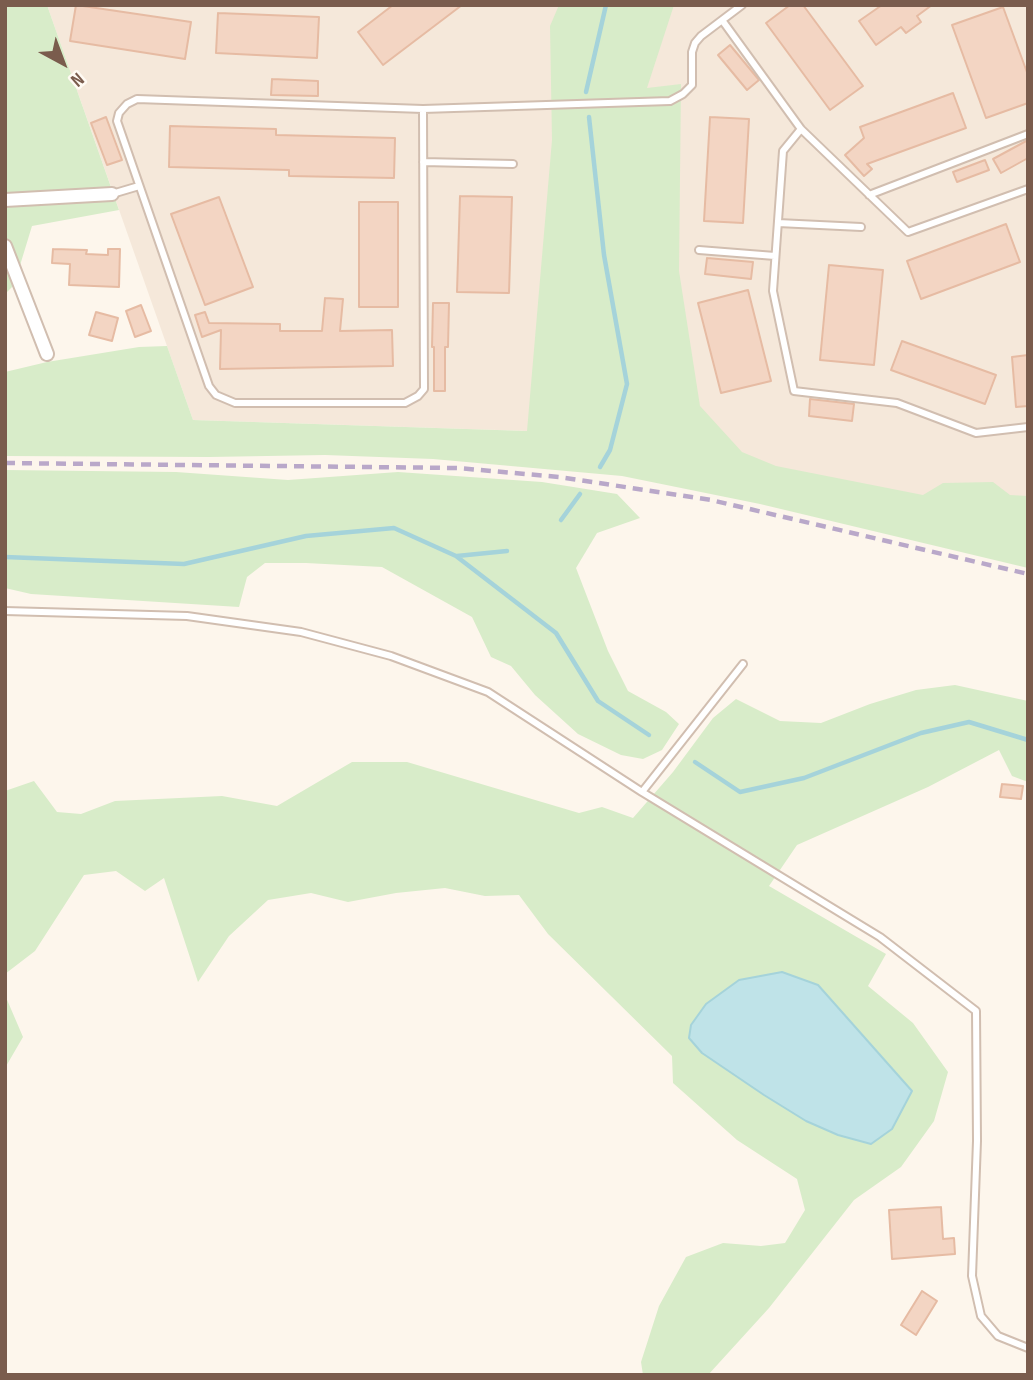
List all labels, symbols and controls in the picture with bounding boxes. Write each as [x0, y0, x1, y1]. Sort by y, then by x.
north arrow [28, 28, 98, 98]
text: N [66, 67, 88, 91]

